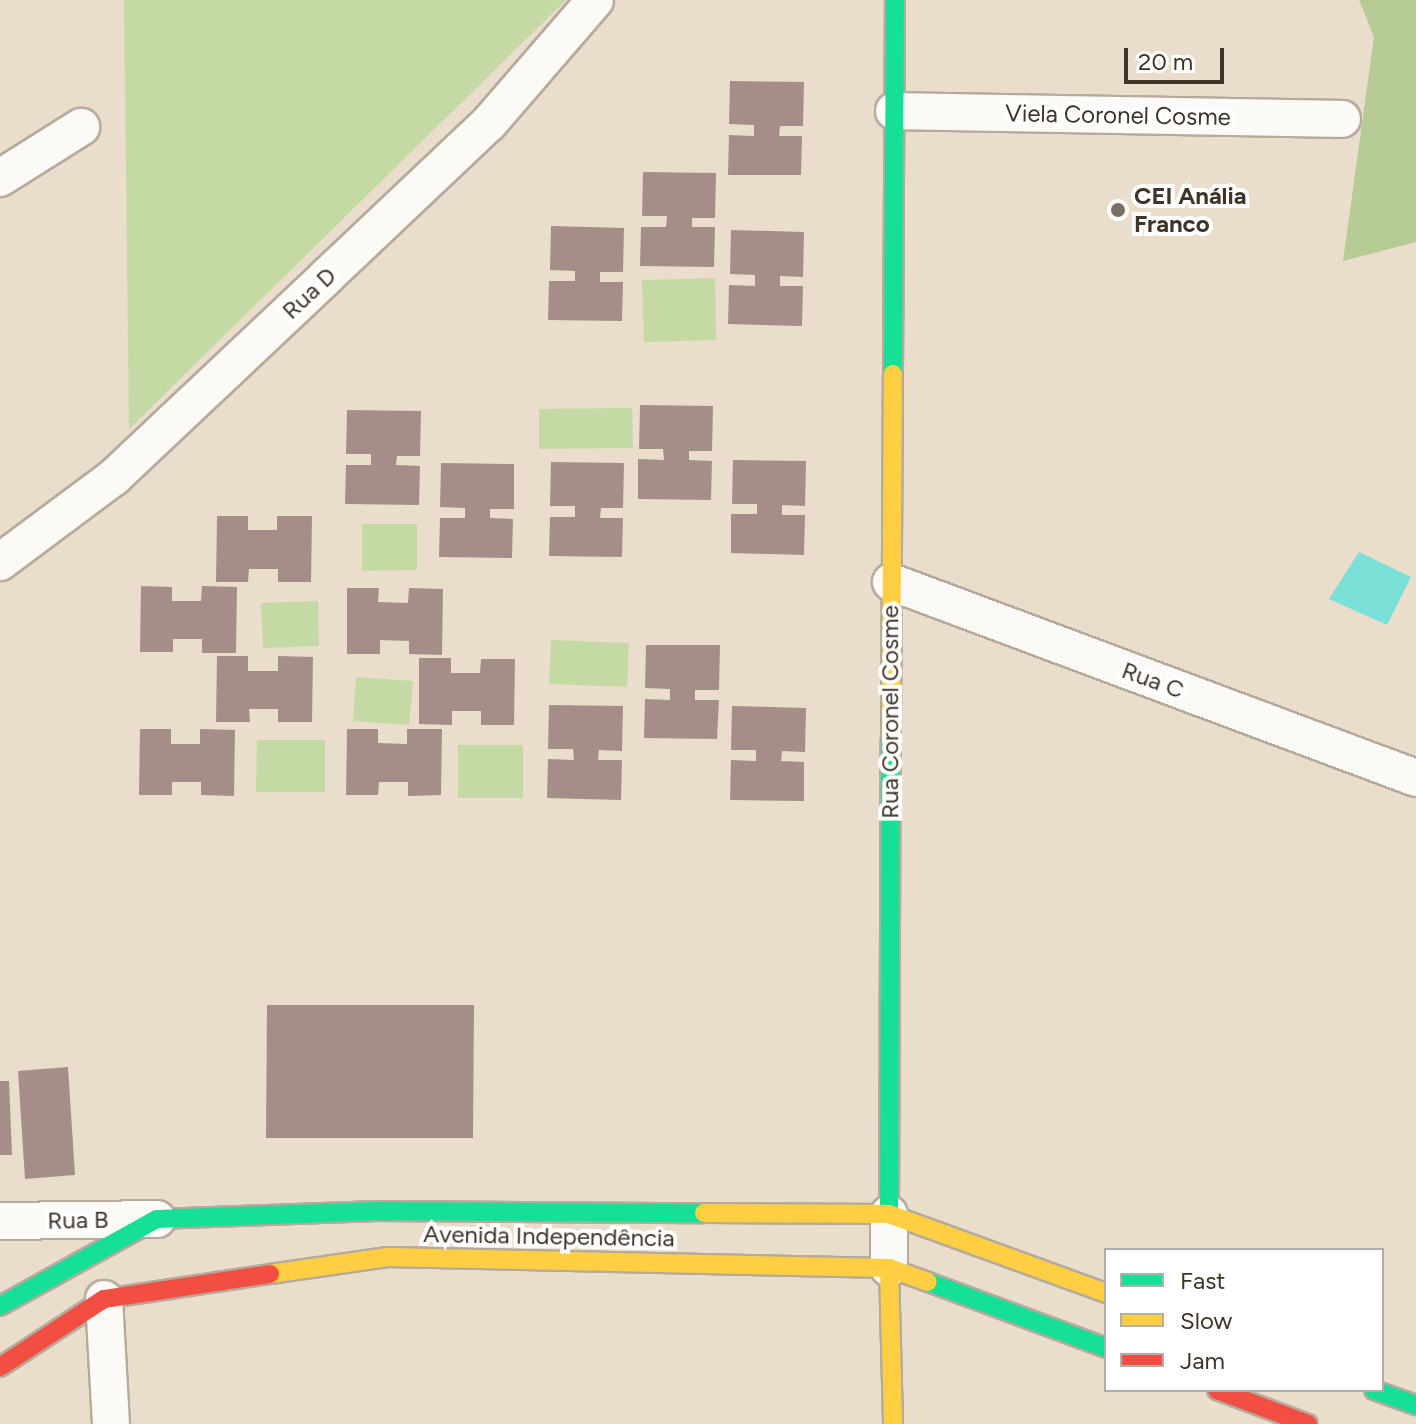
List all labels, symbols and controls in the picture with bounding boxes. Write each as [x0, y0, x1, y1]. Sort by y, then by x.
scale bar [1128, 32, 1228, 82]
text: 20 m [1138, 47, 1193, 76]
street label: Viela Coronel Cosme [1005, 99, 1231, 131]
place label: CEI Anália Franco [1134, 182, 1247, 238]
marker: CEI Anália Franco [1109, 201, 1127, 219]
street label: Rua D [276, 261, 342, 325]
street label: Rua Coronel Cosme [876, 605, 904, 819]
street label: Rua C [1118, 656, 1188, 704]
street label: Rua B [47, 1205, 109, 1235]
street label: Avenida Independência [423, 1219, 675, 1253]
legend [1104, 1248, 1384, 1392]
text: Fast [1180, 1266, 1225, 1295]
text: Slow [1180, 1306, 1232, 1335]
text: Jam [1180, 1346, 1225, 1375]

